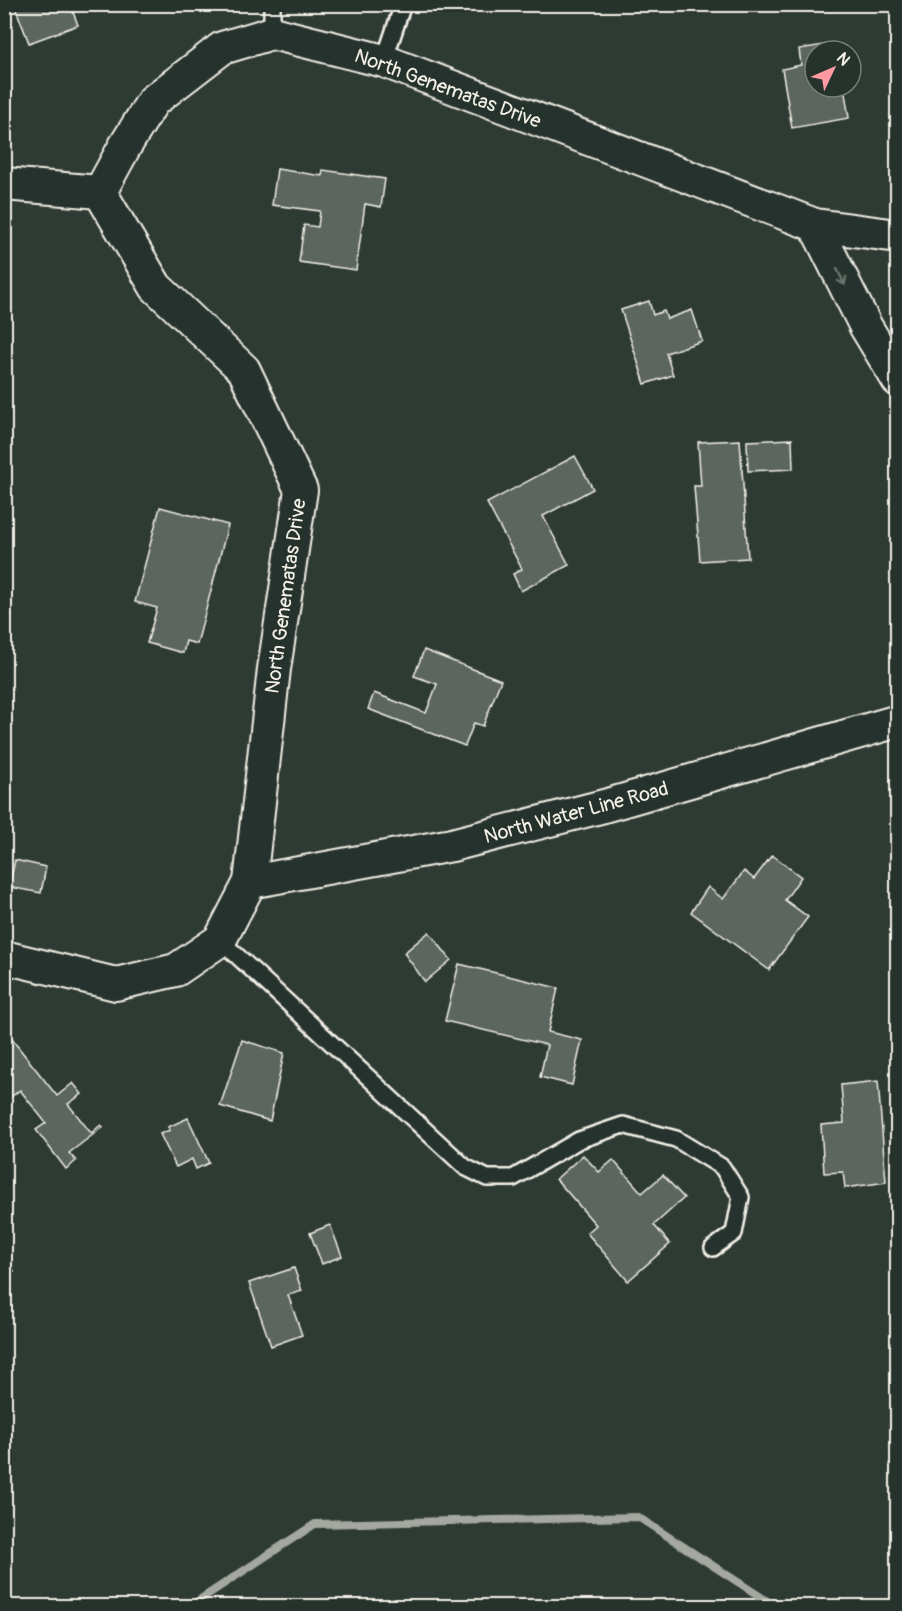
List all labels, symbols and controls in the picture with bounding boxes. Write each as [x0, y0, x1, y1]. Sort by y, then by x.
north arrow [803, 39, 863, 99]
street label: North Genematas Drive [351, 43, 545, 134]
text: N [832, 48, 854, 70]
one-way arrow [836, 268, 848, 286]
street label: North Genematas Drive [259, 497, 312, 695]
street label: North Water Line Road [481, 776, 671, 849]

